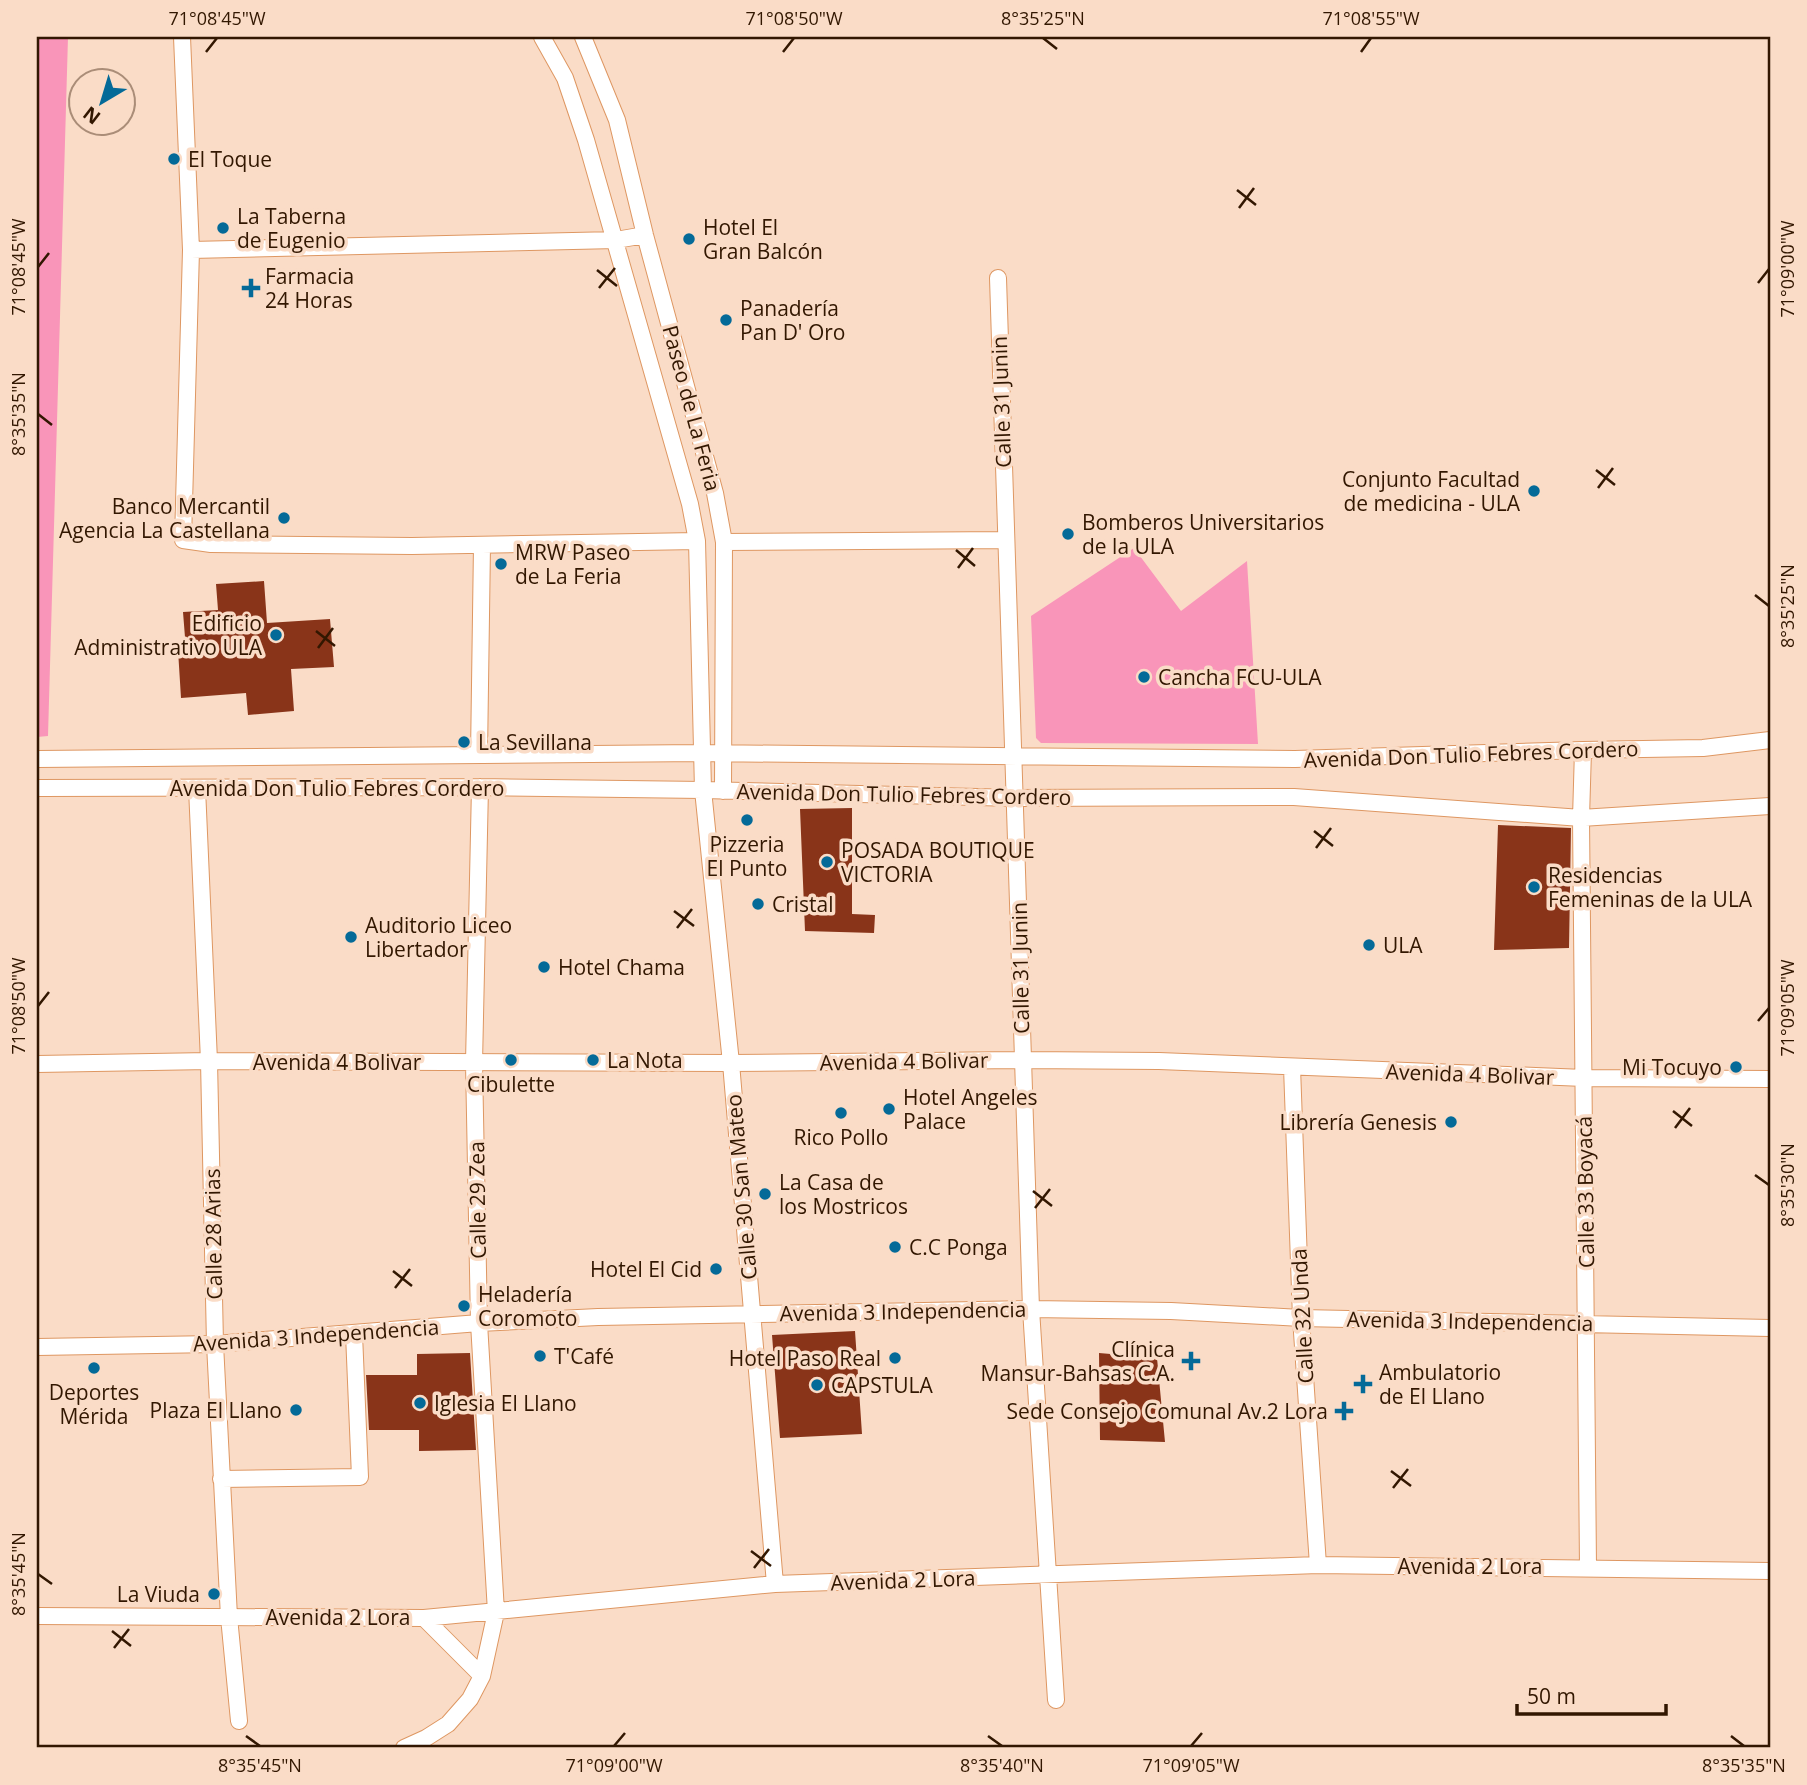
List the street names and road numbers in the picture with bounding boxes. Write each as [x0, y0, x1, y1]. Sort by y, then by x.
street label: Paseo de La Feria [656, 322, 728, 494]
street label: Calle 31 Junin [985, 336, 1017, 468]
street label: Avenida Don Tulio Febres Cordero [1303, 734, 1639, 774]
street label: Avenida Don Tulio Febres Cordero [170, 774, 504, 802]
street label: Avenida Don Tulio Febres Cordero [736, 777, 1072, 811]
street label: Calle 31 Junin [1005, 902, 1035, 1034]
street label: Avenida 4 Bolivar [819, 1046, 989, 1076]
street label: Avenida 4 Bolivar [253, 1048, 422, 1076]
street label: Avenida 4 Bolivar [1385, 1057, 1555, 1091]
street label: Calle 30 San Mateo [719, 1093, 763, 1281]
street label: Calle 33 Boyacá [1570, 1116, 1600, 1268]
street label: Calle 29 Zea [462, 1141, 492, 1259]
street label: Calle 28 Arias [198, 1168, 228, 1300]
street label: Calle 32 Unda [1284, 1248, 1320, 1384]
street label: Avenida 3 Independencia [779, 1295, 1027, 1327]
street label: Avenida 3 Independencia [1346, 1305, 1594, 1337]
street label: Avenida 3 Independencia [192, 1312, 440, 1358]
street label: Avenida 2 Lora [1397, 1552, 1543, 1580]
street label: Avenida 2 Lora [830, 1563, 976, 1597]
street label: Avenida 2 Lora [265, 1603, 411, 1631]

